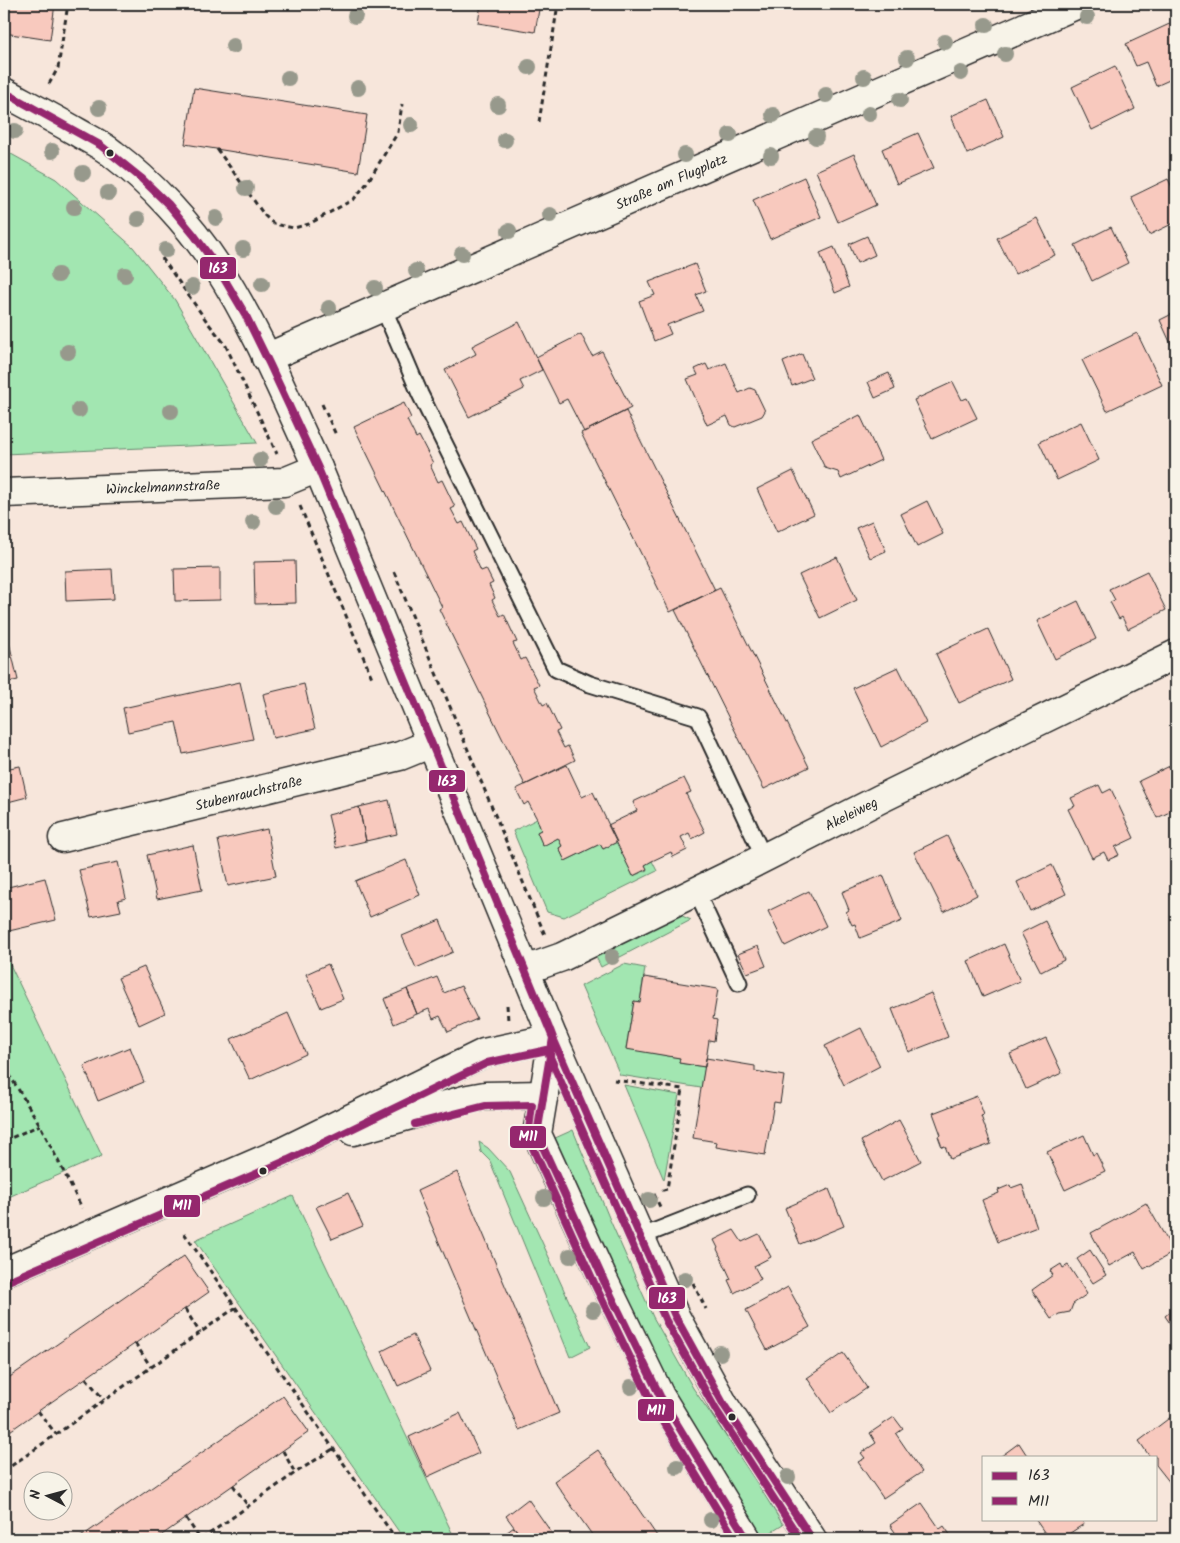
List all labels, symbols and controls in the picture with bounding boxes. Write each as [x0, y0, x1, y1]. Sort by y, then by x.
unlabelled marker [105, 148, 115, 158]
street label: Straße am Flugplatz [612, 148, 731, 216]
line badge: 163 [199, 256, 237, 280]
text: 163 [208, 258, 228, 280]
street label: Winckelmannstraße [105, 474, 221, 501]
line badge: 163 [428, 769, 466, 793]
street label: Stubenrauchstraße [193, 770, 305, 817]
text: 163 [437, 771, 457, 793]
street label: Akeleiweg [821, 792, 882, 837]
line badge: M11 [509, 1125, 547, 1149]
text: M11 [518, 1126, 538, 1148]
unlabelled marker [258, 1166, 268, 1176]
line badge: M11 [163, 1194, 201, 1218]
text: M11 [172, 1195, 192, 1217]
line badge: 163 [648, 1286, 686, 1310]
text: 163 [657, 1288, 677, 1310]
line badge: M11 [637, 1398, 675, 1422]
text: M11 [646, 1400, 666, 1422]
unlabelled marker [727, 1412, 737, 1422]
legend [982, 1456, 1158, 1520]
text: 163 [1028, 1464, 1050, 1488]
north arrow [22, 1470, 72, 1520]
text: N [25, 1489, 47, 1500]
text: M11 [1028, 1490, 1050, 1514]

